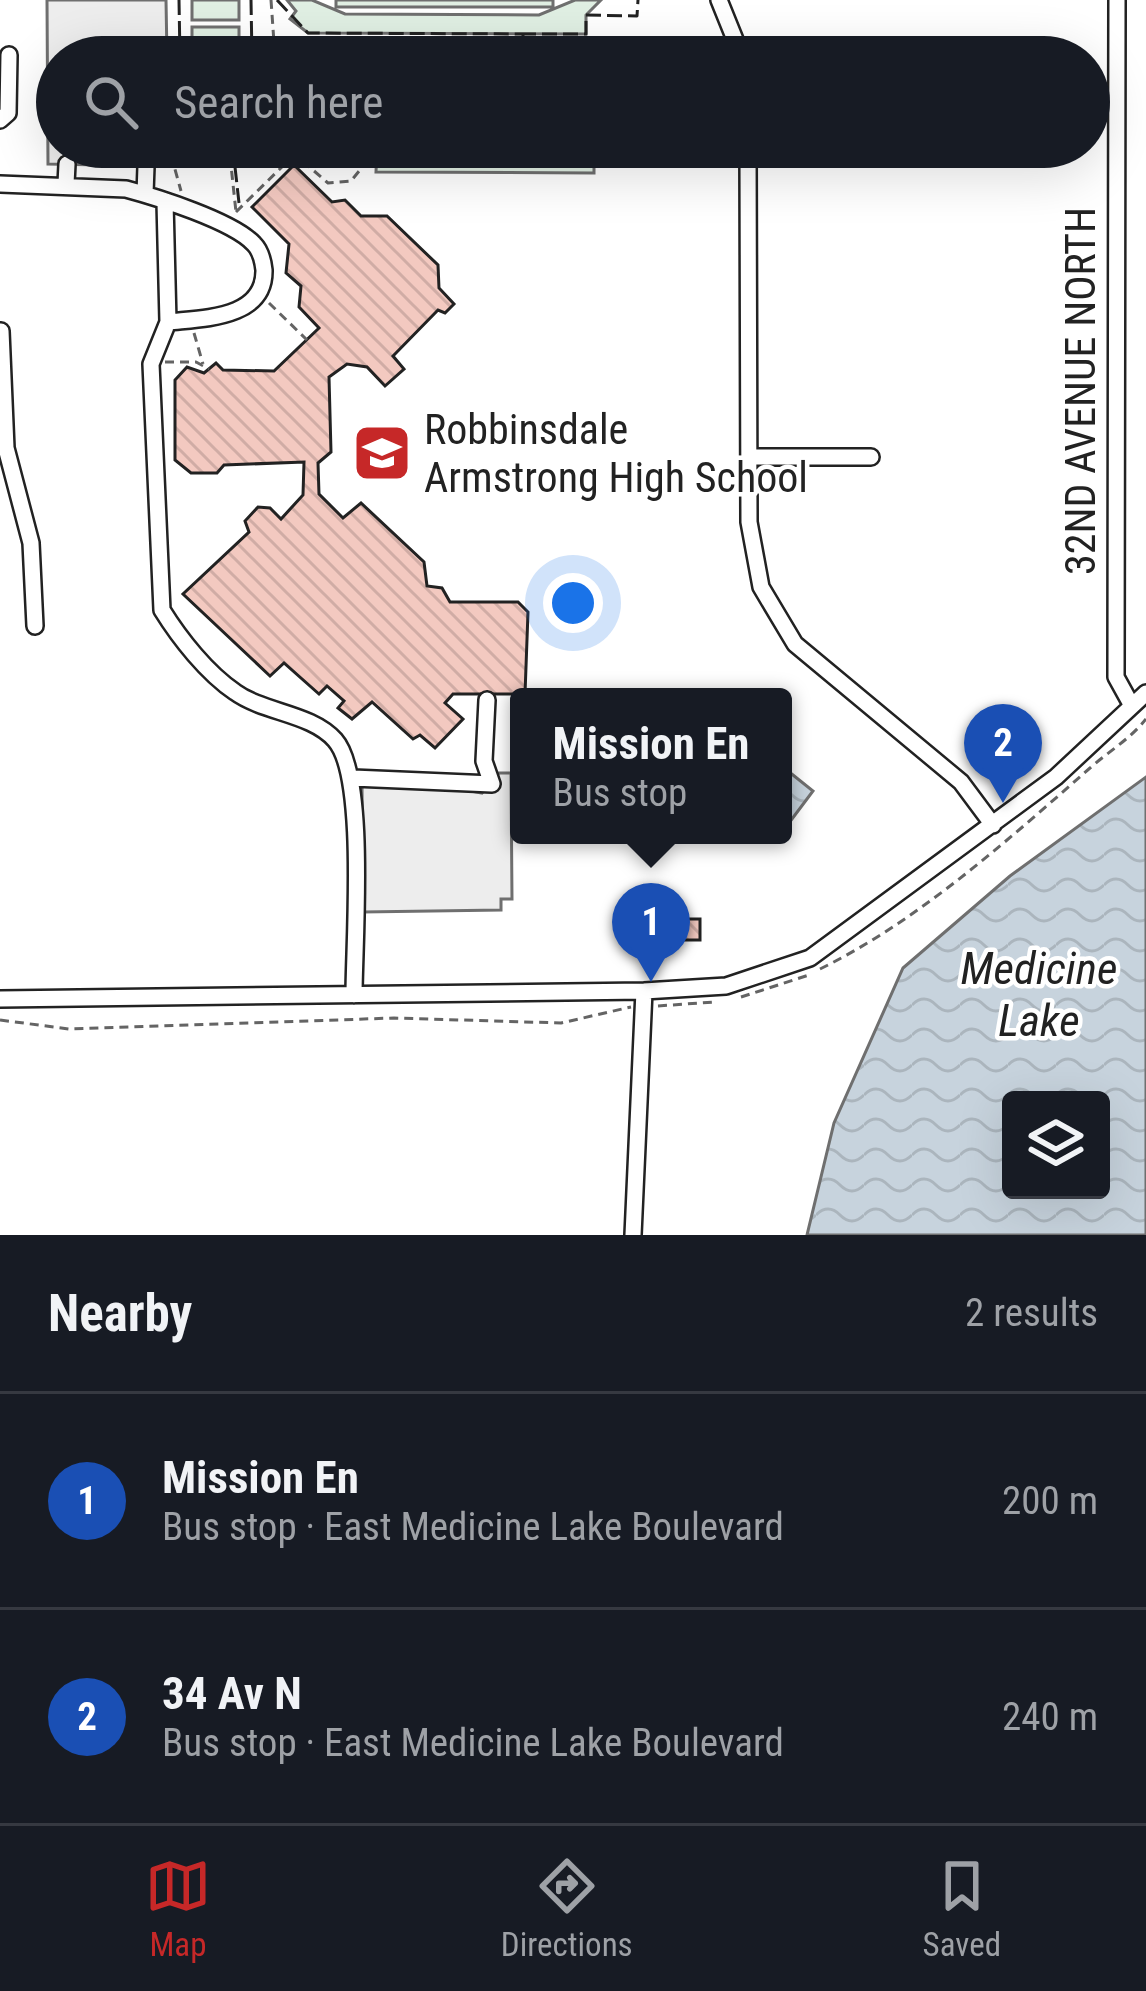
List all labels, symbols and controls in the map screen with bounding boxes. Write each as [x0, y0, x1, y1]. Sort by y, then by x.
search box [36, 36, 1110, 168]
icon: search [78, 69, 144, 135]
text: Search here [174, 76, 383, 129]
street label: 32ND AVENUE NORTH [1056, 207, 1105, 575]
place label: Robbinsdale Armstrong High School [424, 405, 808, 502]
school or university icon: Robbinsdale Armstrong High School [351, 422, 413, 484]
your location [543, 573, 603, 633]
popup [510, 688, 792, 844]
pin: 2 [964, 704, 1042, 803]
text: Mission En [553, 717, 749, 770]
text: Bus stop [553, 770, 687, 816]
pin: 1 [612, 883, 690, 982]
water label: Medicine Lake [961, 942, 1117, 1047]
map controls [1002, 1091, 1110, 1199]
button: layers [1002, 1091, 1110, 1199]
text: Nearby [48, 1284, 192, 1343]
text: 2 results [965, 1290, 1098, 1336]
text: Mission En [162, 1451, 359, 1504]
text: 1 [77, 1478, 97, 1524]
text: 200 m [1002, 1478, 1098, 1524]
text: Bus stop · East Medicine Lake Boulevard [162, 1504, 784, 1550]
text: 34 Av N [162, 1667, 302, 1720]
text: 2 [77, 1694, 97, 1740]
text: 240 m [1002, 1694, 1098, 1740]
text: Bus stop · East Medicine Lake Boulevard [162, 1720, 784, 1766]
tab: Map [145, 1853, 211, 1964]
tab: Directions [501, 1853, 633, 1964]
tab: Saved [923, 1853, 1001, 1964]

